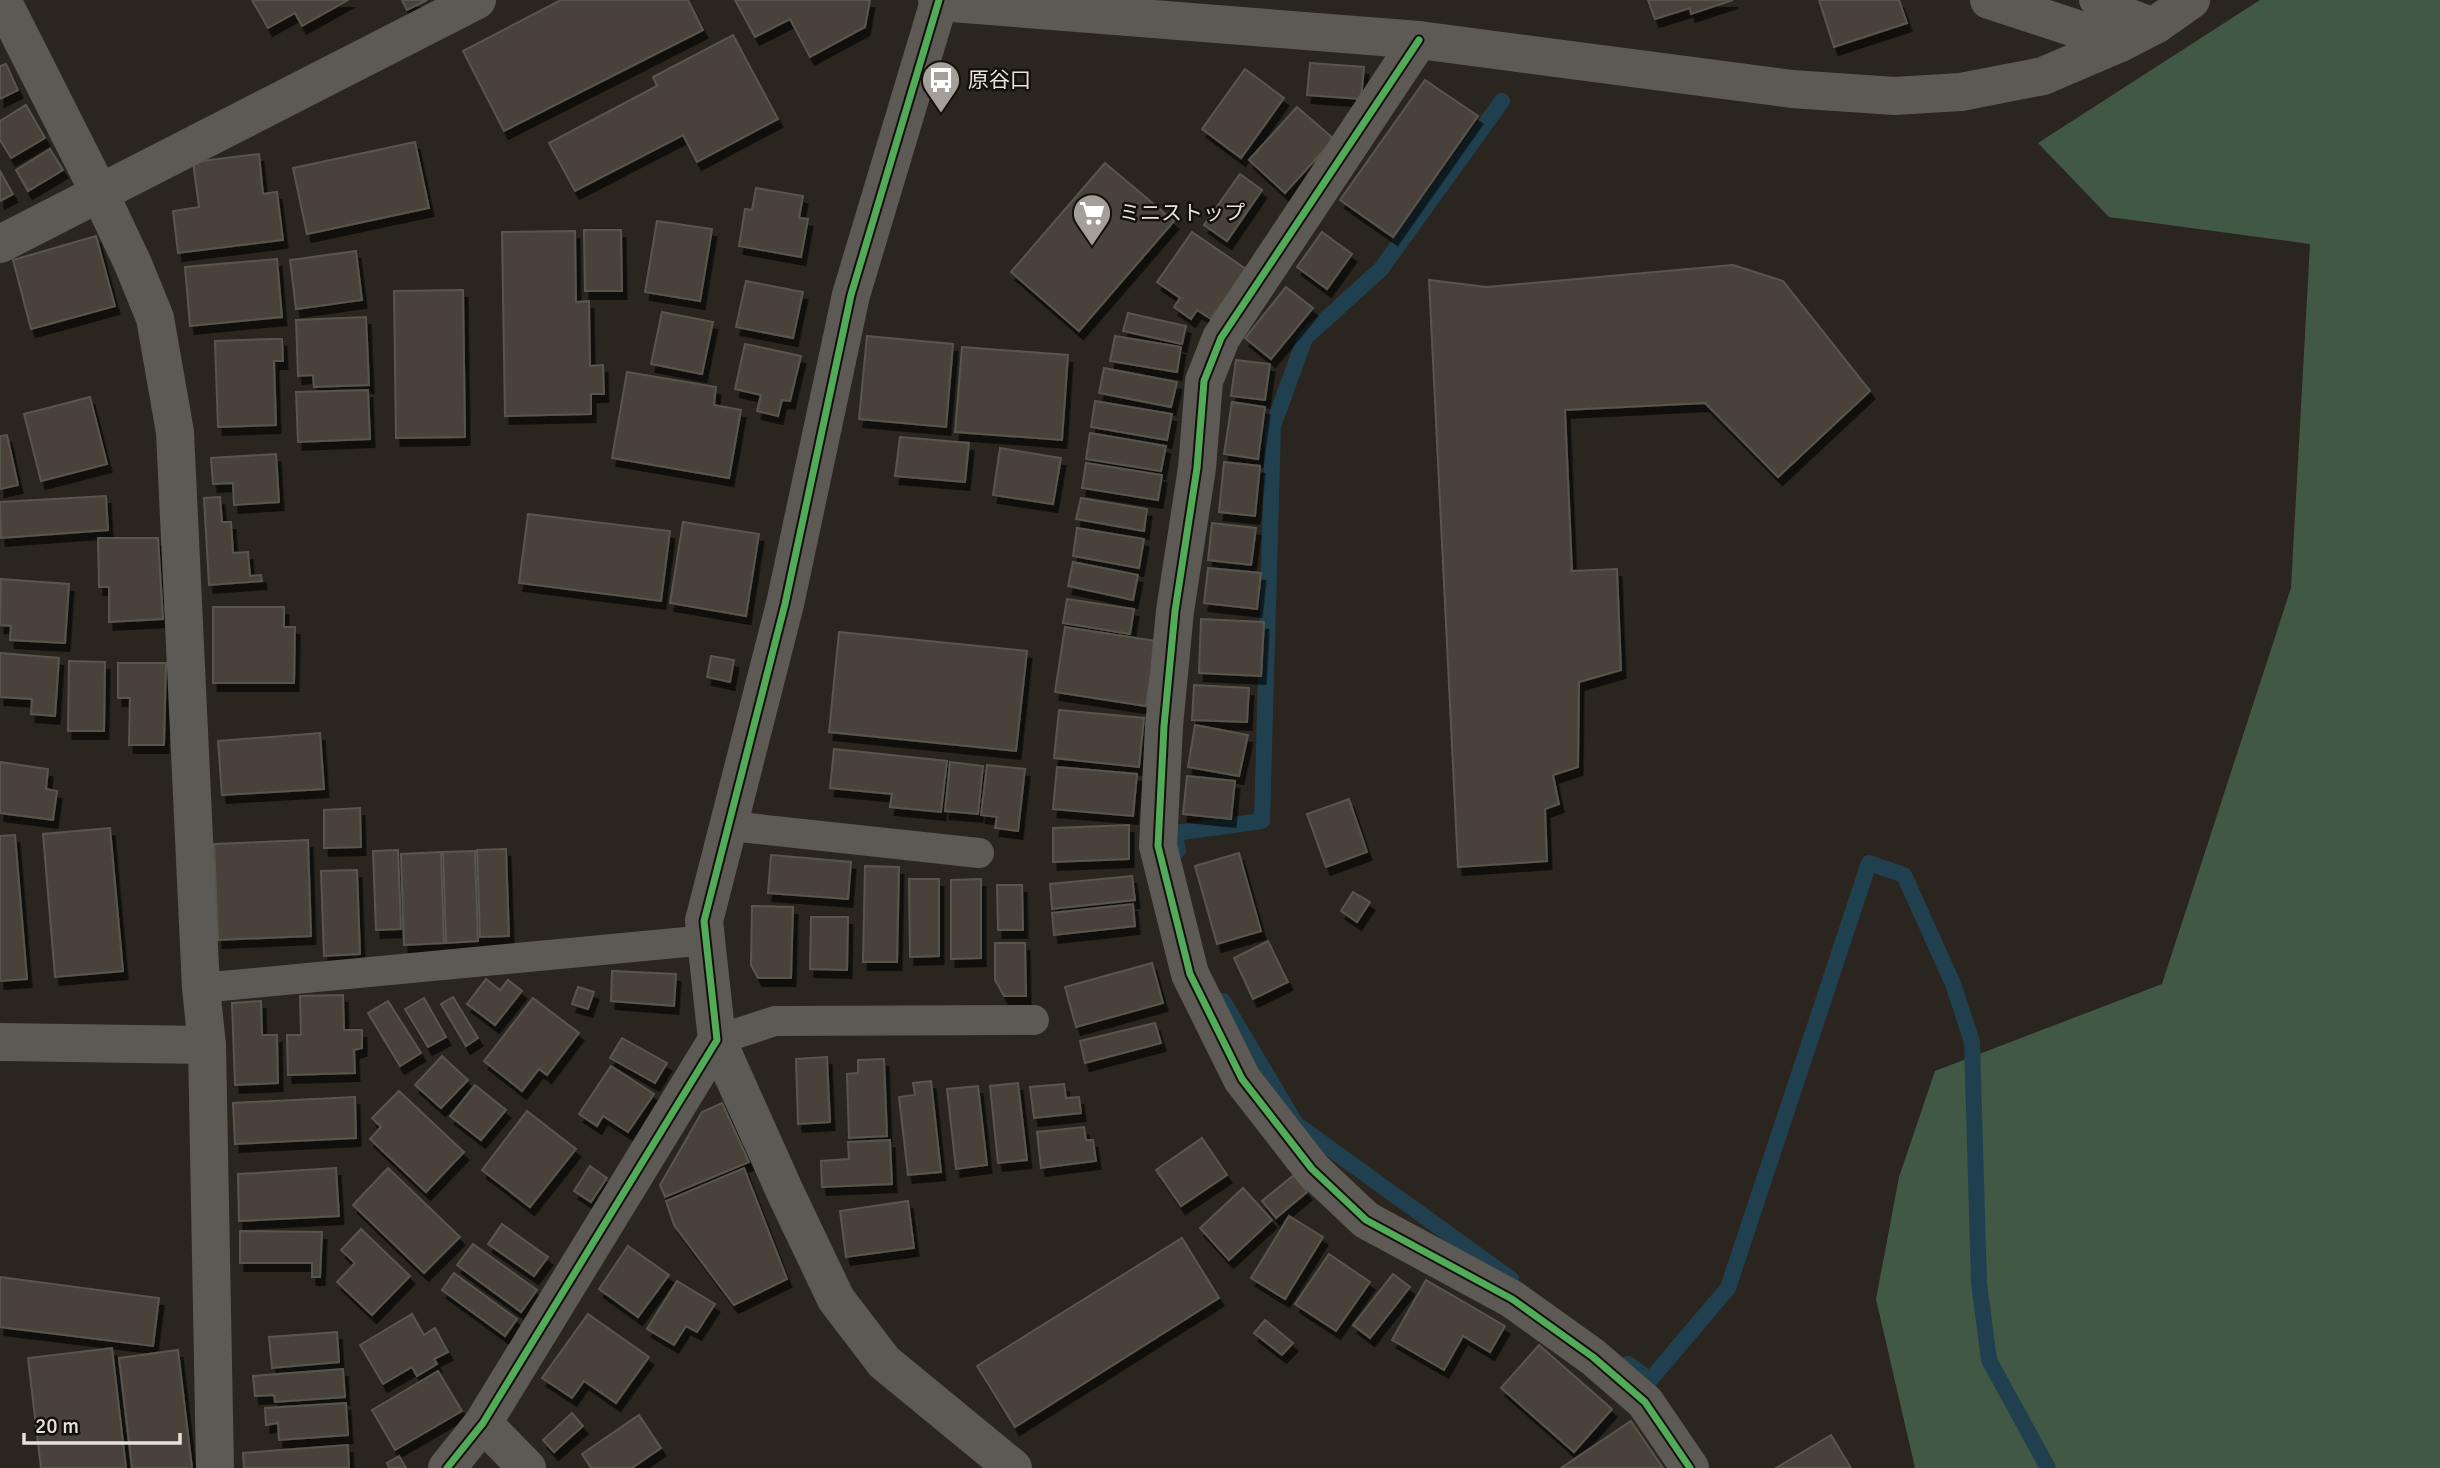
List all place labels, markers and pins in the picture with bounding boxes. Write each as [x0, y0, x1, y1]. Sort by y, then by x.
bus stop icon: 原谷口 [920, 59, 962, 114]
place label: 原谷口 [968, 67, 1031, 93]
supermarket icon: ミニストップ [1071, 192, 1113, 247]
place label: ミニストップ [1119, 200, 1245, 226]

